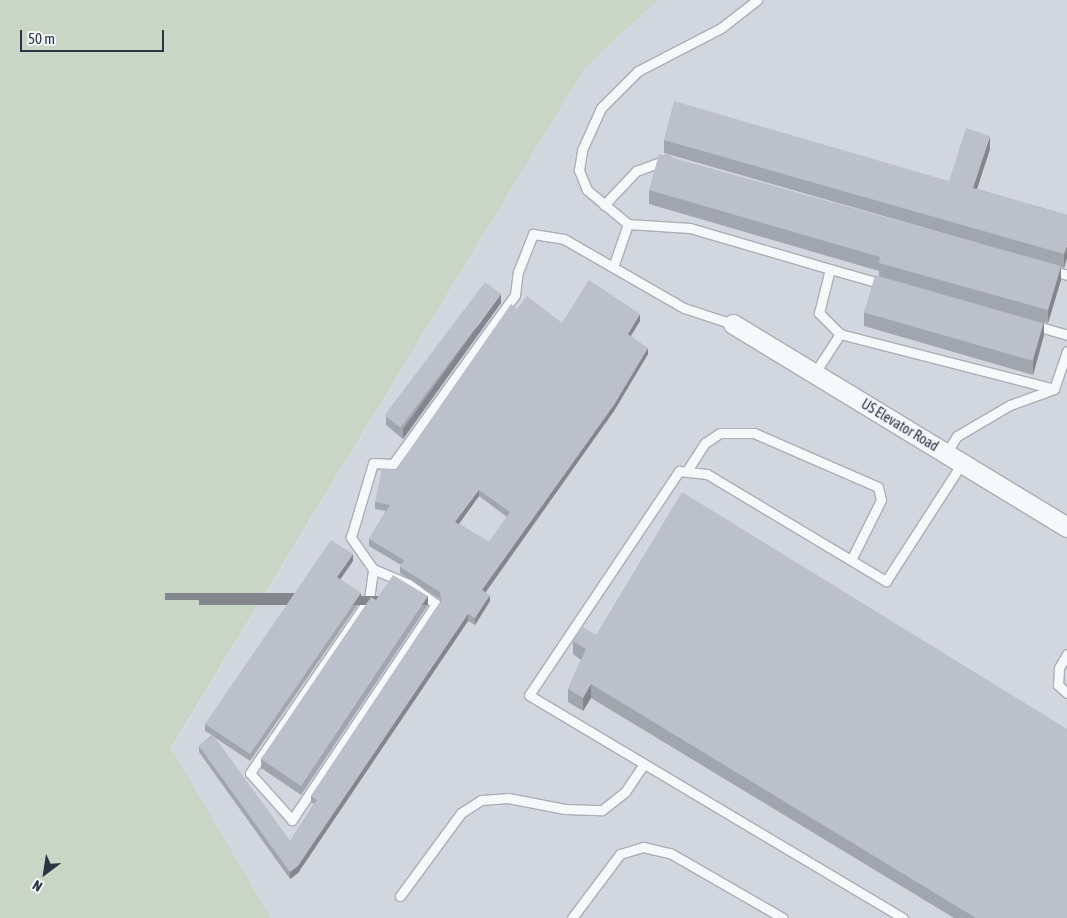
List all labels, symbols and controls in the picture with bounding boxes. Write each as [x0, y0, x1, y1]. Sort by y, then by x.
scale bar [22, 20, 166, 52]
text: 50 m [28, 30, 55, 47]
street label: US Elevator Road [858, 395, 942, 455]
north arrow [20, 848, 70, 898]
text: N [30, 877, 45, 895]

